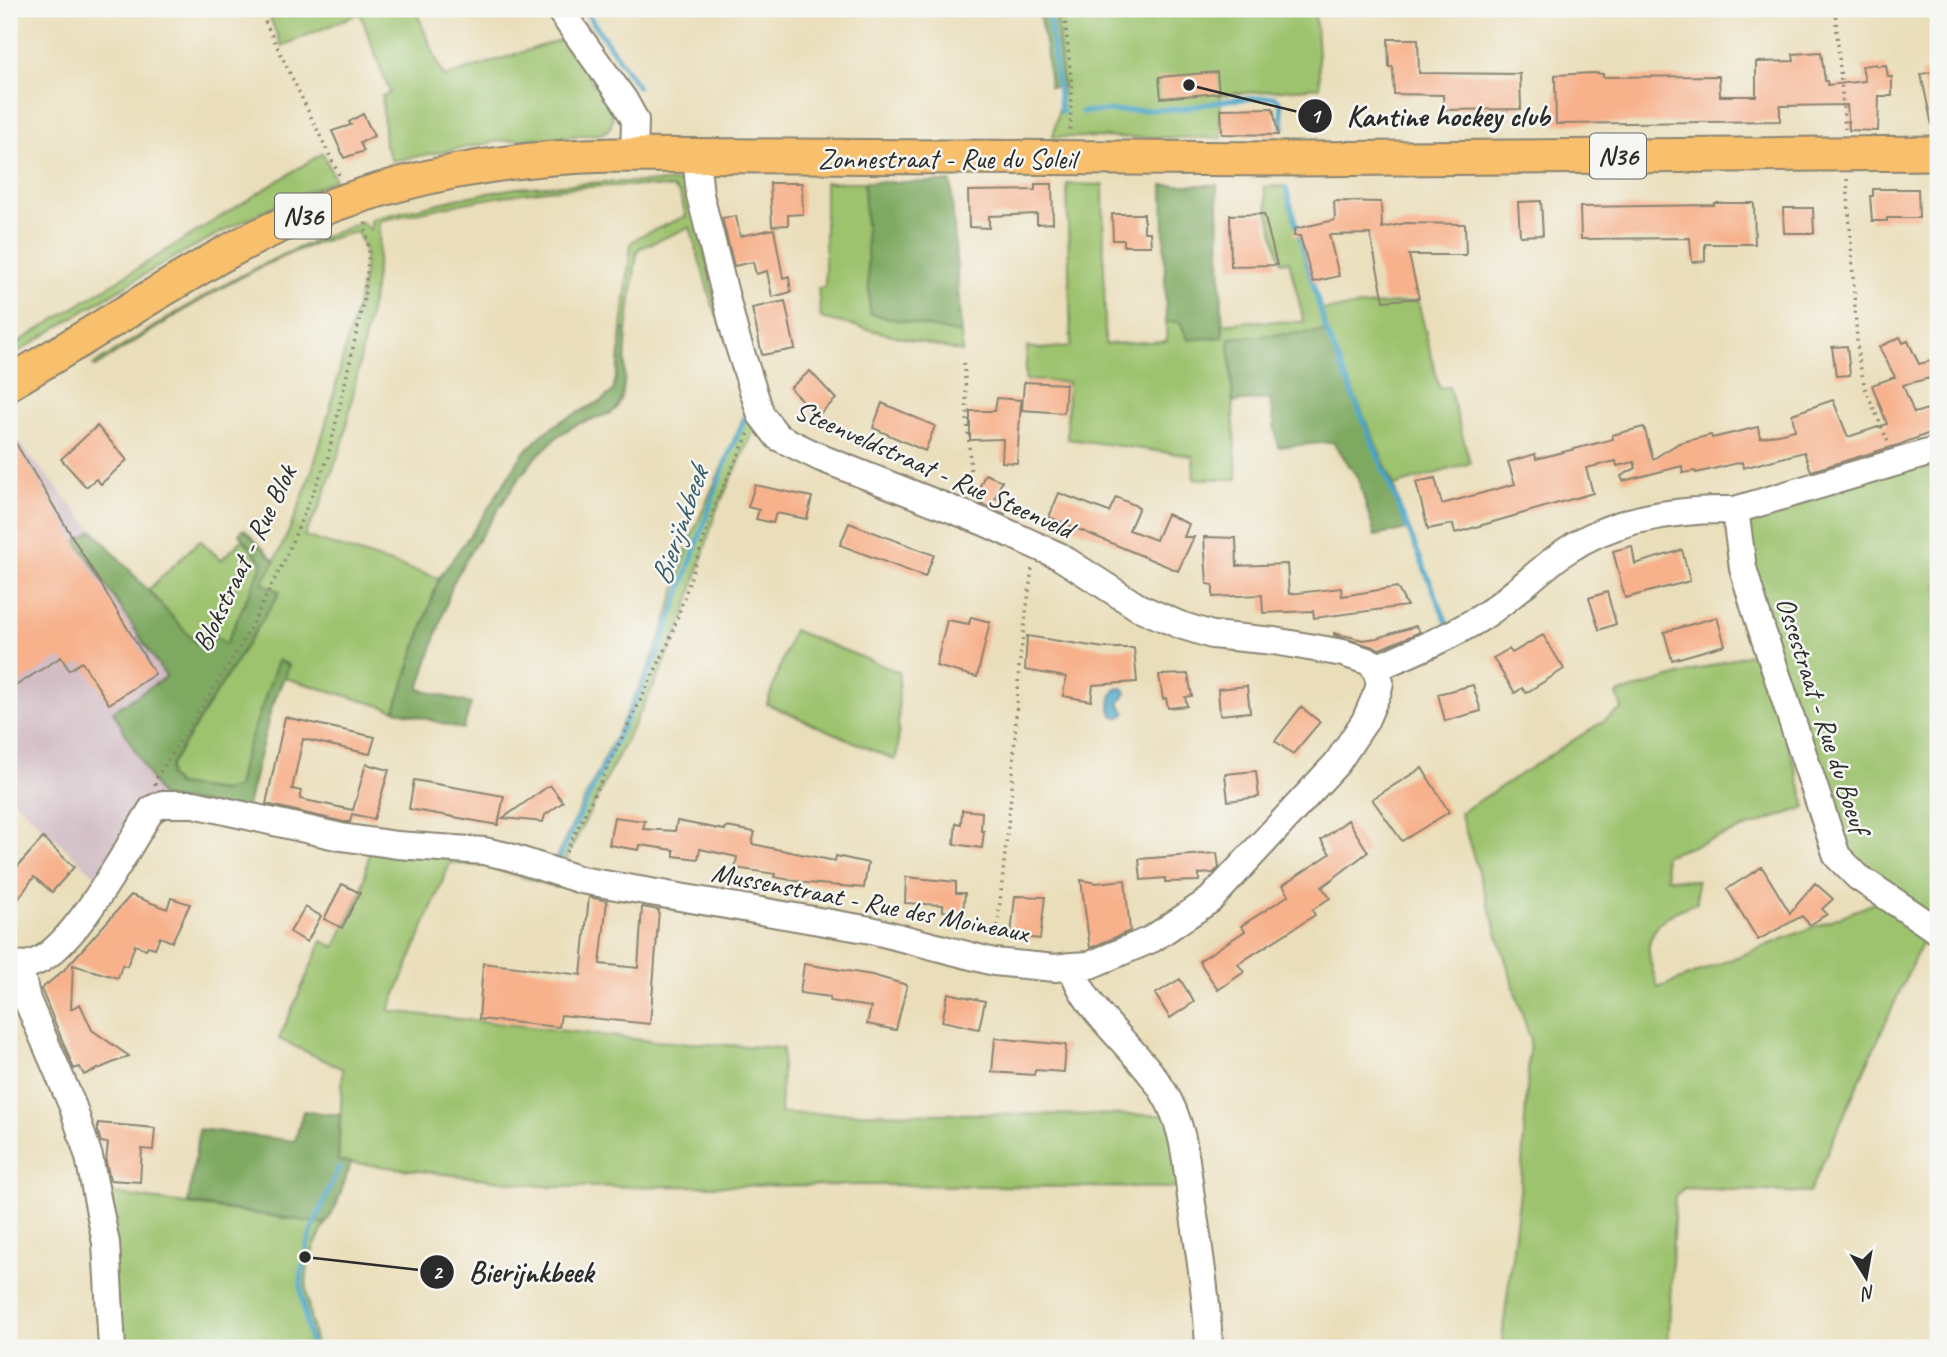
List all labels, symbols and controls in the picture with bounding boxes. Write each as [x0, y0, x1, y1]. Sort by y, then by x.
callout: Kantine hockey club [1297, 90, 1563, 141]
text: Kantine hockey club [1346, 97, 1552, 135]
text: 1 [1310, 103, 1322, 129]
road number: N36 [1590, 134, 1646, 178]
street label: Zonnestraat - Rue du Soleil [818, 141, 1081, 176]
road number: N36 [275, 194, 331, 238]
street label: Steenveldstraat - Rue Steenveld [789, 392, 1082, 548]
water label: Bierijnkbeek [641, 457, 719, 590]
street label: Blokstraat - Rue Blok [184, 458, 305, 657]
street label: Ossestraat - Rue du Boeuf [1768, 592, 1880, 843]
street label: Mussenstraat - Rue des Moineaux [709, 854, 1034, 950]
north arrow [1832, 1242, 1902, 1312]
callout: Bierijnkbeek [419, 1246, 607, 1297]
text: Bierijnkbeek [469, 1253, 596, 1291]
text: 2 [432, 1259, 444, 1285]
text: N [1858, 1280, 1877, 1306]

